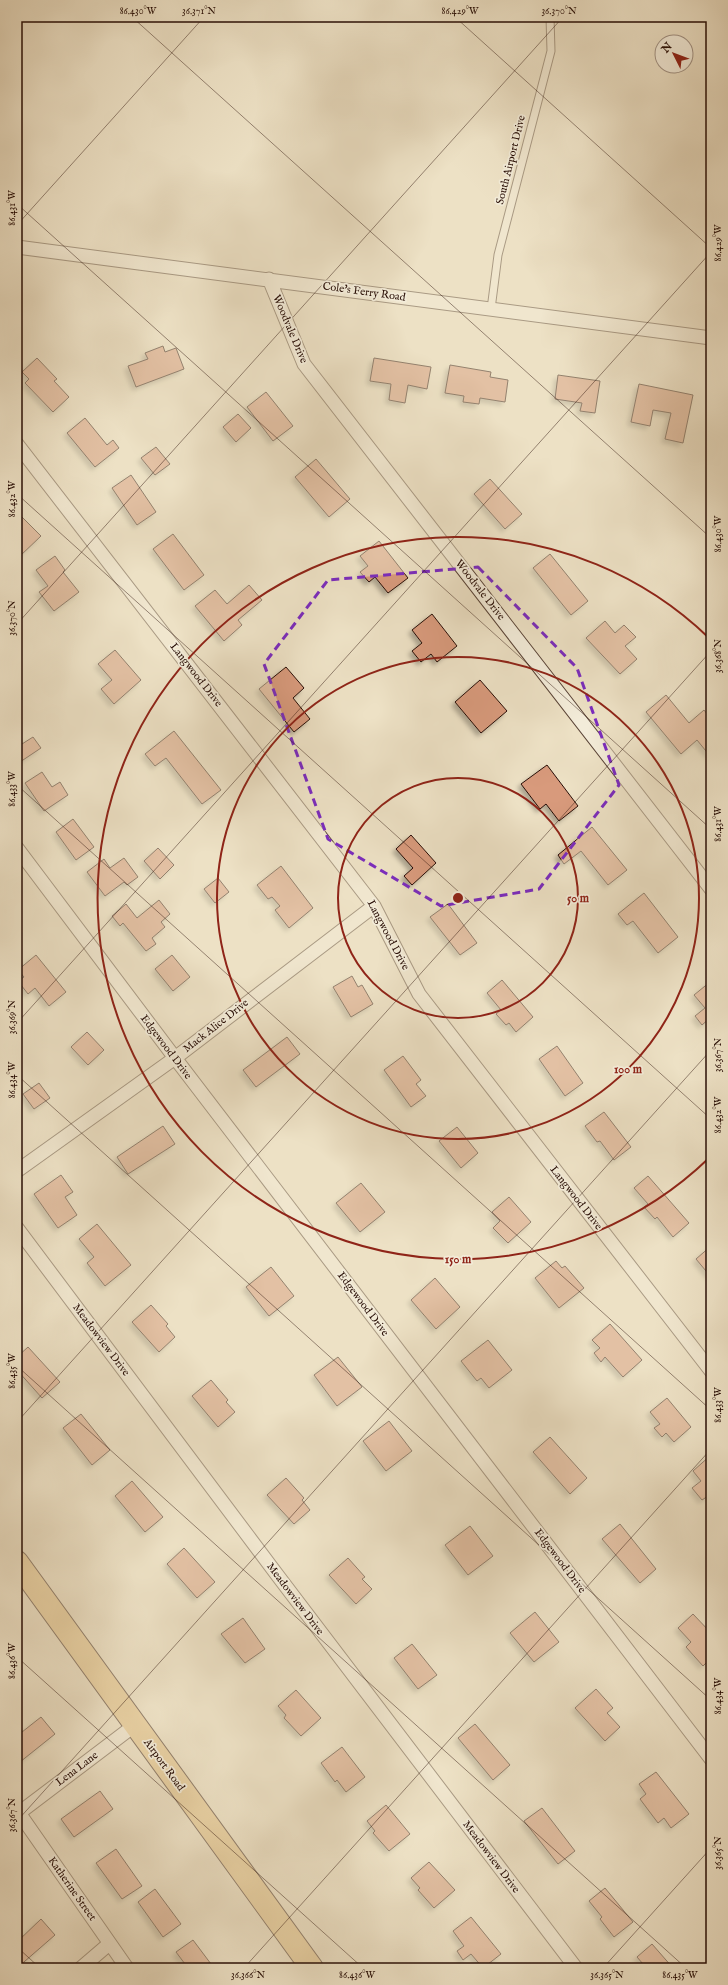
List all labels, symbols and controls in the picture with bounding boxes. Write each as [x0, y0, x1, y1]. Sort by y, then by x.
text: 86.430°W [120, 5, 157, 18]
text: 36.371°N [182, 5, 216, 18]
text: 86.429°W [441, 5, 479, 18]
text: 36.370°N [541, 5, 577, 18]
north arrow [654, 34, 694, 74]
text: N [658, 39, 676, 57]
street label: South Airport Drive [493, 114, 529, 206]
text: 86.431°W [6, 190, 19, 226]
text: 86.429°W [712, 224, 725, 262]
street label: Cole's Ferry Road [322, 279, 407, 305]
street label: Woodvale Drive [269, 293, 311, 365]
text: 86.432°W [6, 480, 19, 517]
text: 86.430°W [712, 515, 725, 552]
street label: Woodvale Drive [452, 557, 508, 623]
text: 36.370°N [6, 600, 19, 636]
text: 36.368°N [712, 639, 725, 673]
street label: Langwood Drive [167, 640, 225, 710]
text: 86.433°W [6, 771, 19, 807]
text: 86.431°W [712, 806, 725, 842]
centre of rings [451, 891, 465, 905]
text: 50 m [567, 891, 590, 906]
street label: Langwood Drive [364, 898, 412, 972]
street label: Mack Alice Drive [180, 996, 252, 1056]
text: 36.369°N [6, 1000, 19, 1034]
street label: Edgewood Drive [137, 1012, 195, 1082]
text: 36.367°N [712, 1037, 725, 1072]
text: 86.434°W [6, 1061, 19, 1098]
text: 100 m [614, 1062, 643, 1077]
text: 86.432°W [712, 1096, 725, 1133]
street label: Langwood Drive [547, 1163, 605, 1233]
text: 150 m [445, 1252, 472, 1267]
street label: Edgewood Drive [334, 1269, 392, 1339]
street label: Meadowview Drive [69, 1301, 133, 1379]
text: 86.435°W [6, 1353, 19, 1389]
text: 86.433°W [712, 1387, 725, 1423]
street label: Edgewood Drive [531, 1526, 589, 1596]
street label: Meadowview Drive [263, 1560, 327, 1638]
text: 86.436°W [6, 1643, 19, 1679]
text: 86.434°W [712, 1677, 725, 1714]
street label: Airport Road [140, 1735, 188, 1794]
street label: Lena Lane [53, 1749, 101, 1789]
text: 36.367°N [6, 1797, 19, 1832]
street label: Meadowview Drive [459, 1818, 523, 1896]
text: 36.365°N [712, 1836, 725, 1870]
street label: Katherine Street [45, 1854, 99, 1924]
text: 36.366°N [231, 1969, 265, 1982]
text: 86.436°W [339, 1969, 375, 1982]
text: 36.365°N [590, 1969, 624, 1982]
text: 86.435°W [662, 1969, 698, 1982]

